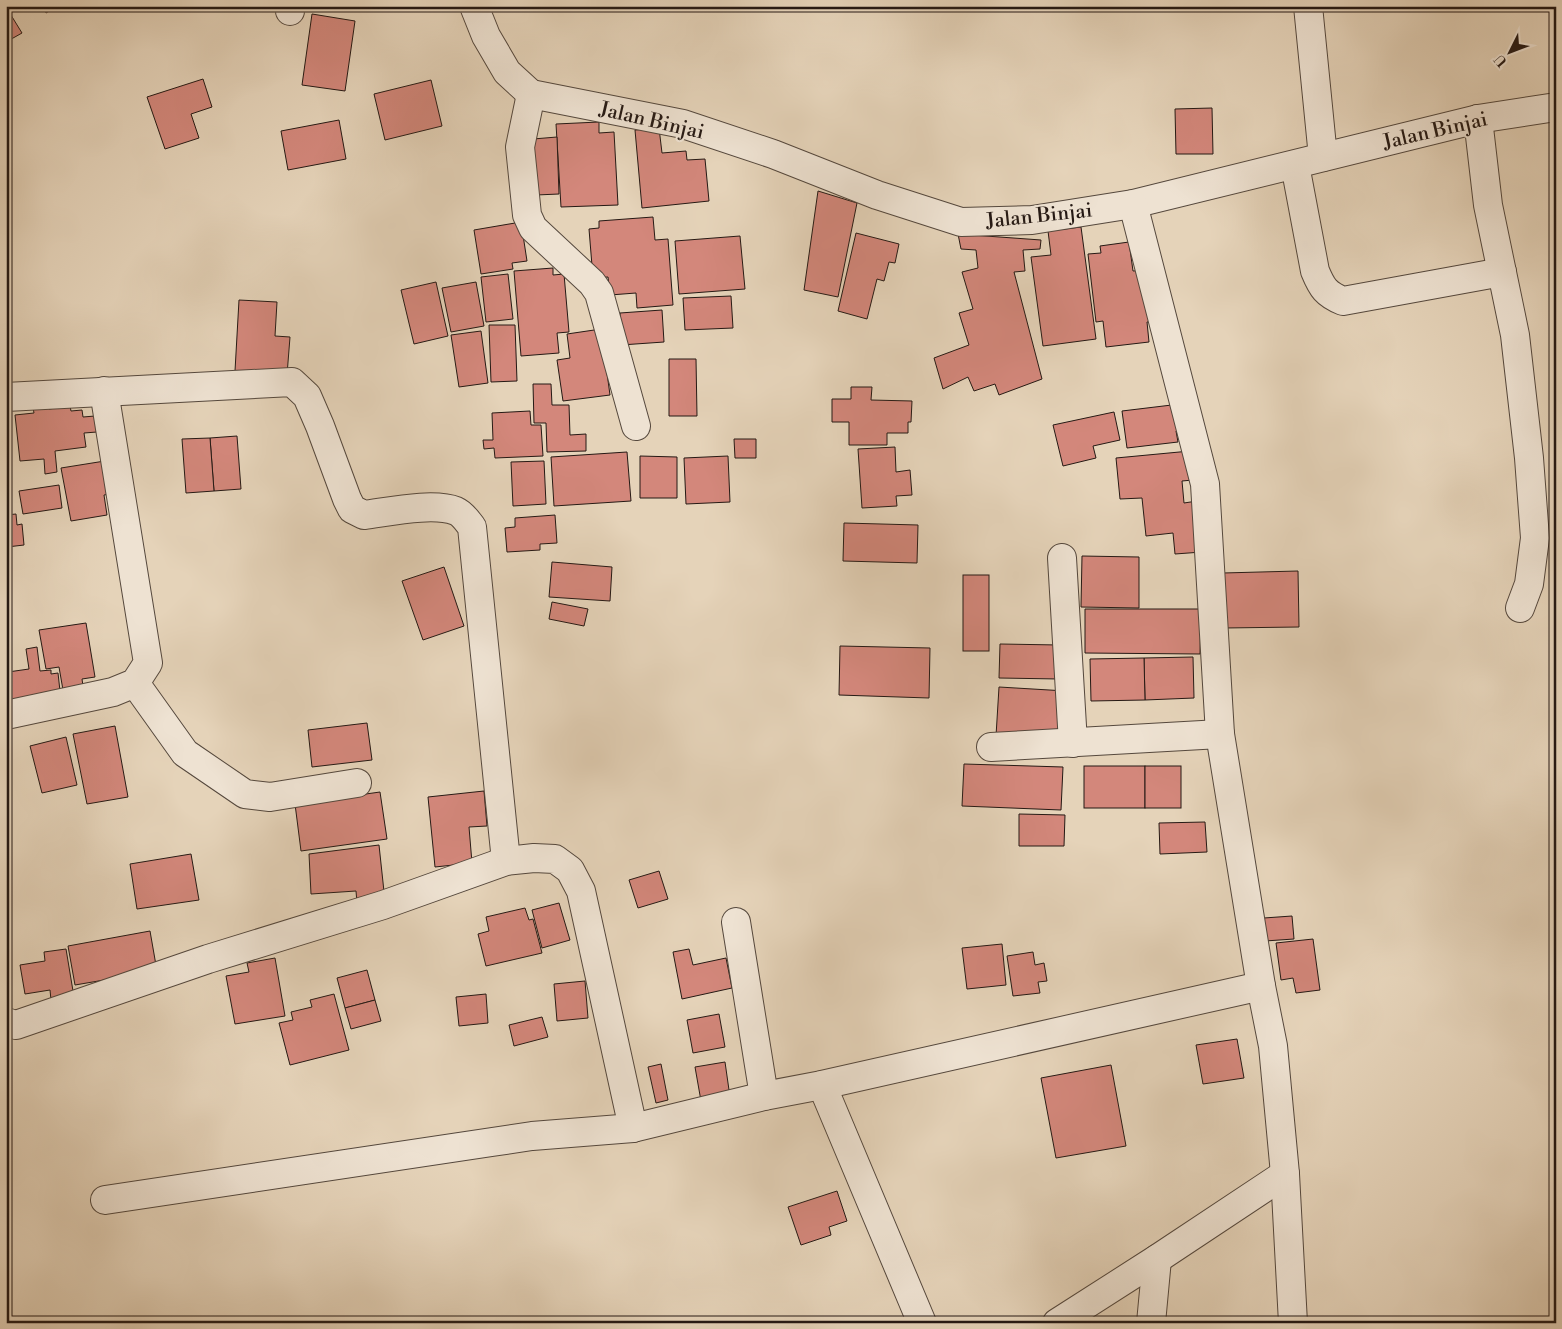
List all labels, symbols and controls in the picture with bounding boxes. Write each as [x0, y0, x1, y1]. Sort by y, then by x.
north arrow [1484, 28, 1534, 78]
text: U [1491, 50, 1511, 70]
street label: Jalan Binjai [596, 97, 707, 146]
street label: Jalan Binjai [1380, 107, 1490, 156]
street label: Jalan Binjai [984, 198, 1094, 235]

